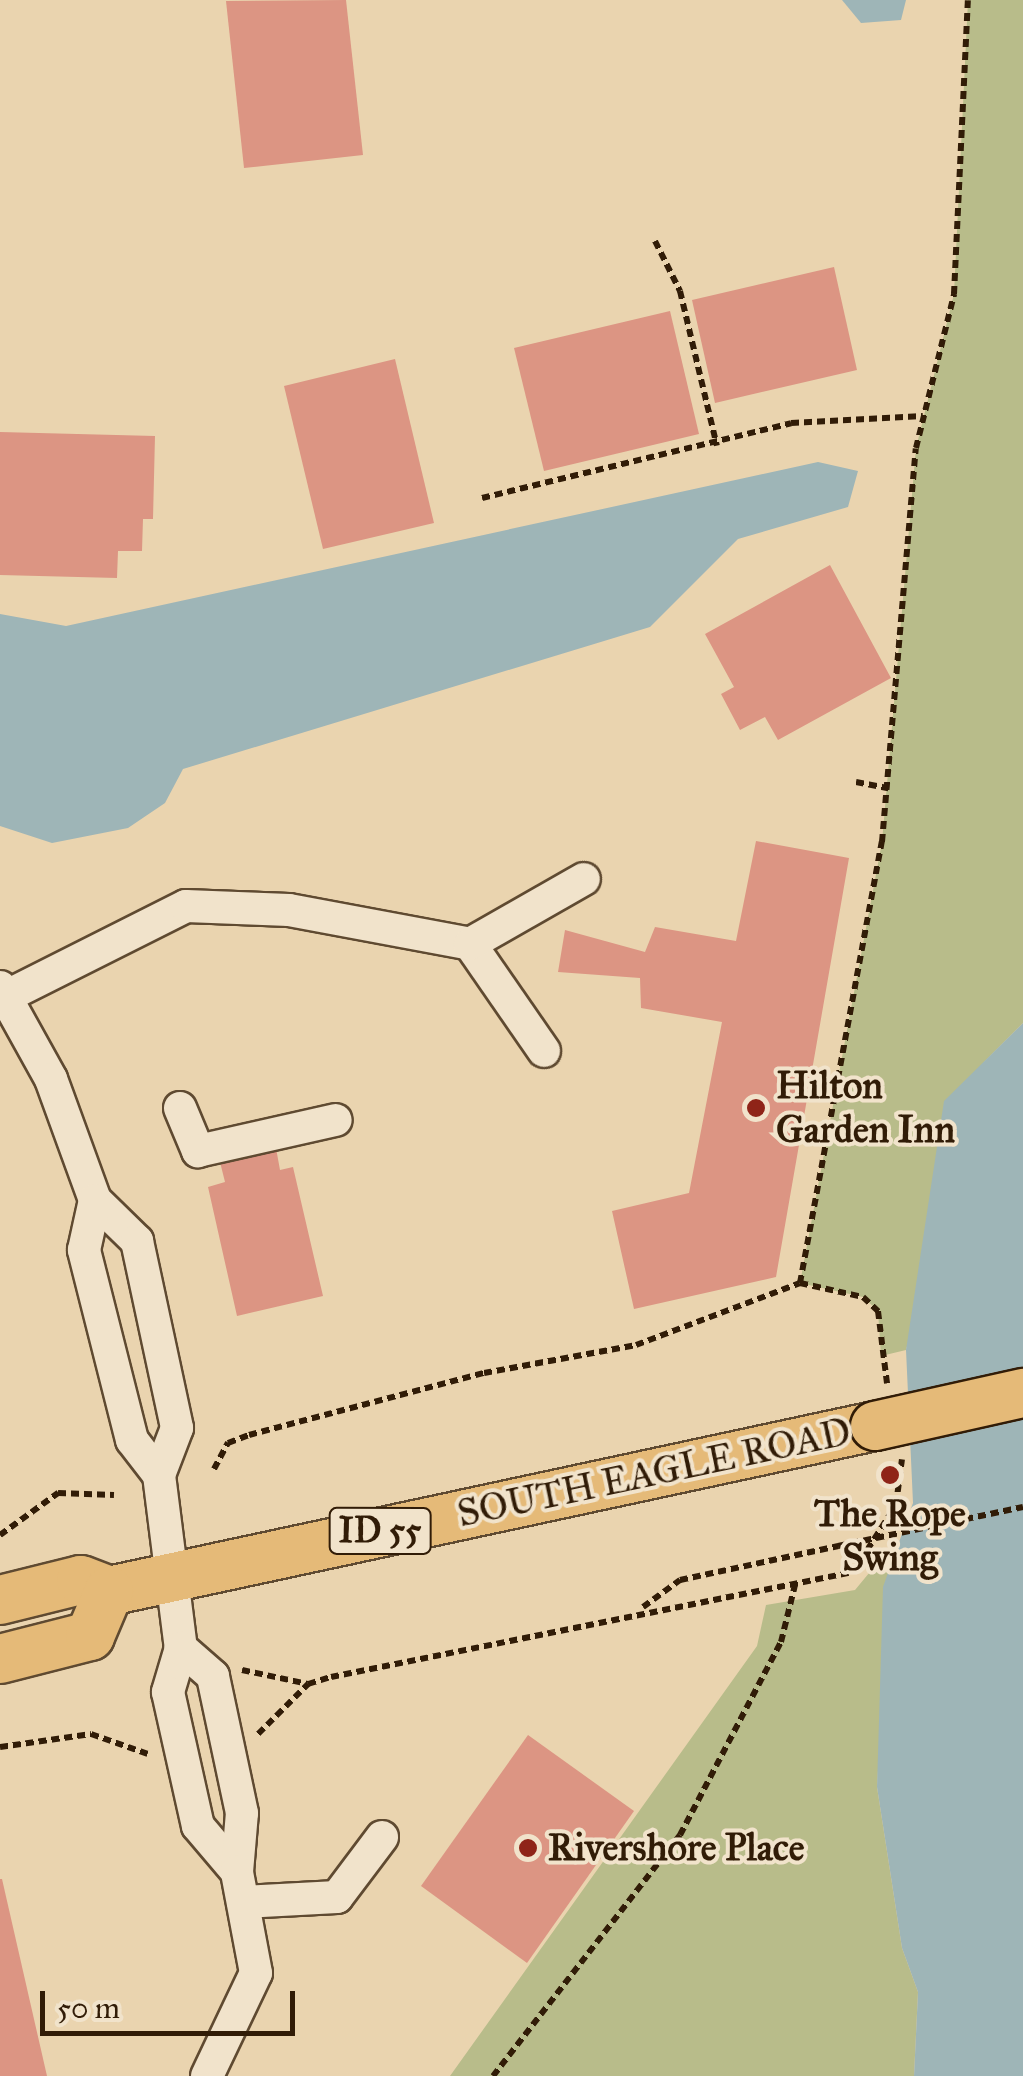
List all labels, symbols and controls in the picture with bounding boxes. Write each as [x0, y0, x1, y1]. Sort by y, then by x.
place label: Hilton Garden Inn [776, 1063, 955, 1152]
marker: Hilton Garden Inn [745, 1097, 767, 1119]
street label: SOUTH EAGLE ROAD [453, 1409, 855, 1537]
marker: The Rope Swing [879, 1464, 901, 1486]
place label: The Rope Swing [814, 1491, 966, 1580]
road number: ID 55 [328, 1501, 432, 1561]
place label: Rivershore Place [548, 1825, 805, 1871]
marker: Rivershore Place [517, 1837, 539, 1859]
scale bar [45, 1971, 300, 2033]
text: 50 m [57, 1990, 120, 2026]

